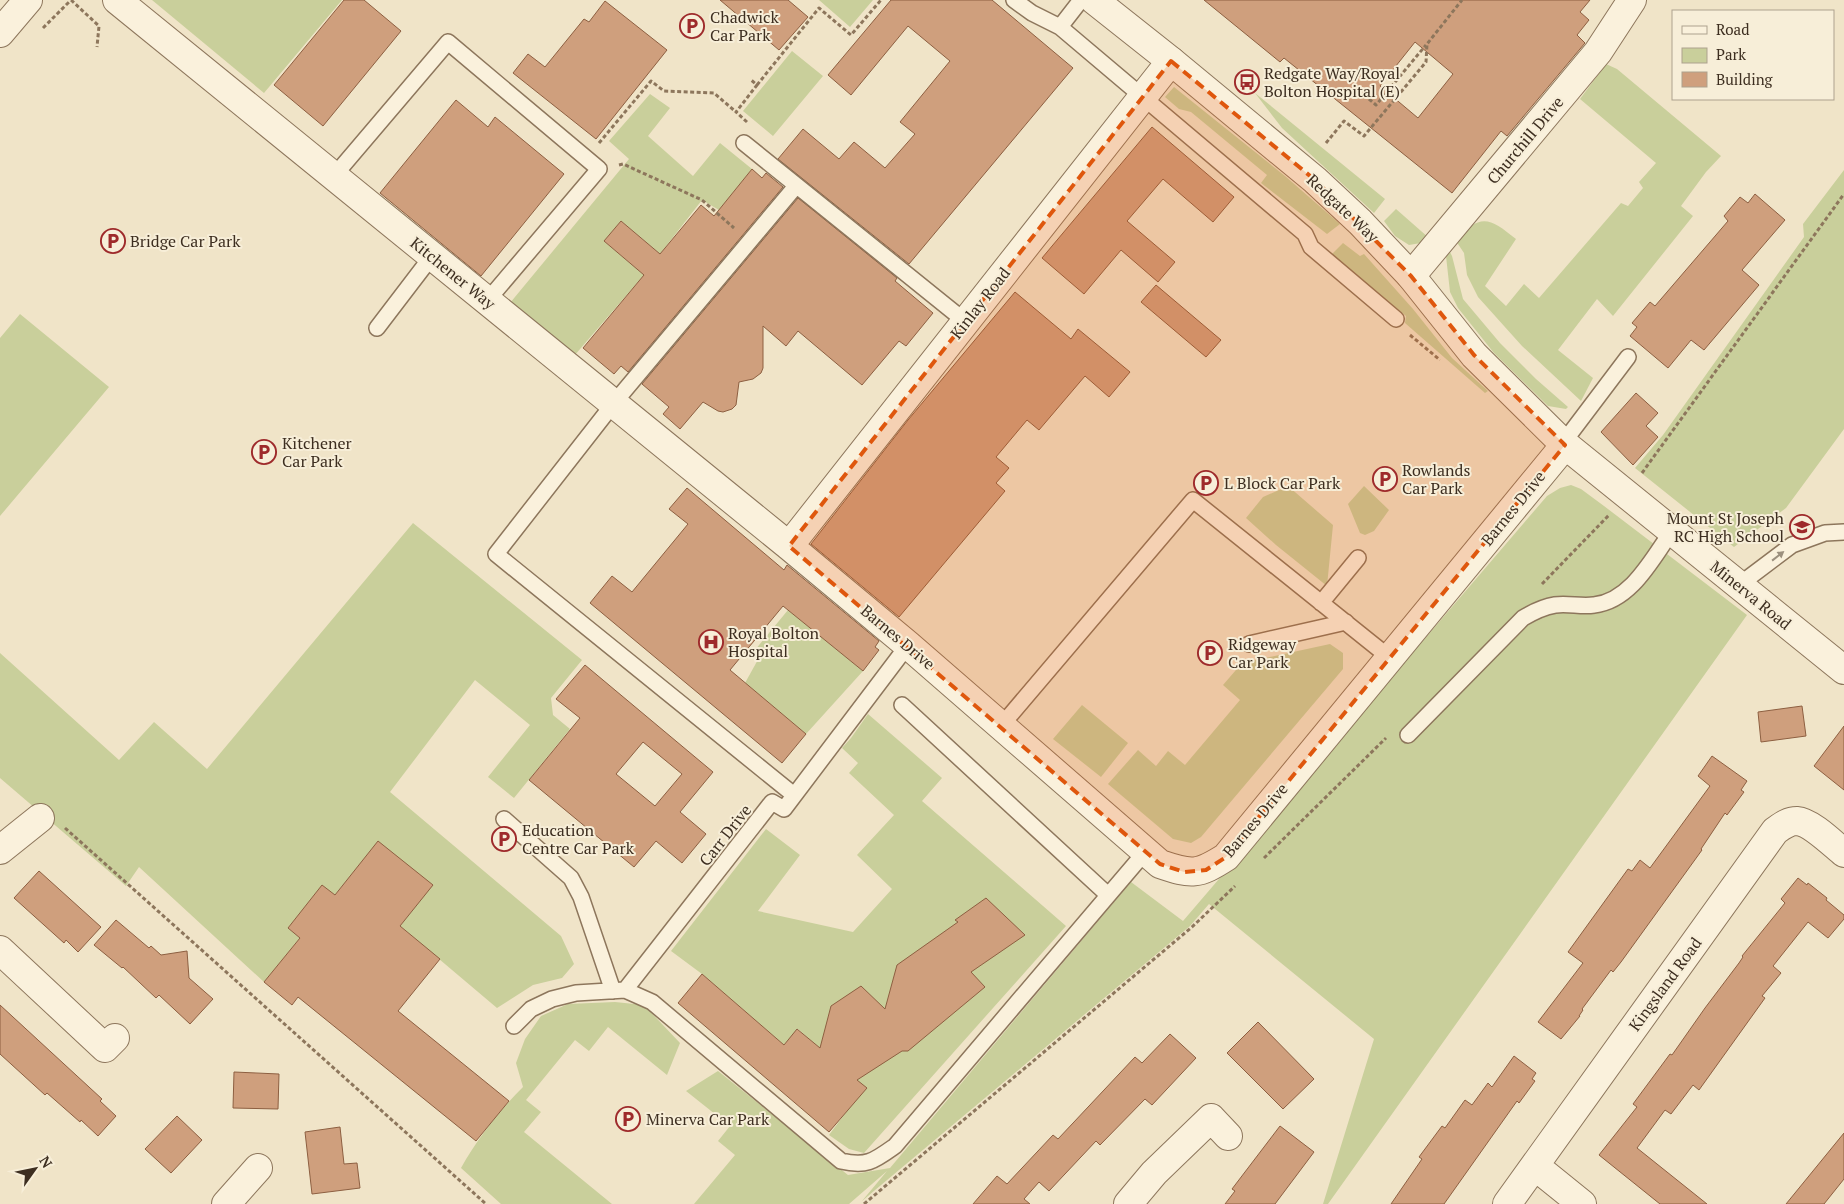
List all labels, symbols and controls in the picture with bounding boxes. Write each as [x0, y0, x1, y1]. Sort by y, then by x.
place label: Chadwick Car Park [710, 6, 780, 46]
legend [1672, 10, 1834, 100]
parking icon: Chadwick Car Park [679, 13, 705, 39]
text: Road [1716, 19, 1749, 39]
text: Park [1716, 44, 1746, 64]
place label: Redgate Way/Royal Bolton Hospital (E) [1264, 62, 1400, 102]
bus stop icon: Redgate Way/Royal Bolton Hospital (E) [1234, 69, 1260, 95]
text: Building [1716, 69, 1774, 89]
street label: Churchill Drive [1482, 91, 1568, 189]
street label: Redgate Way [1302, 169, 1385, 248]
parking icon: Bridge Car Park [100, 228, 126, 254]
place label: Bridge Car Park [130, 230, 241, 252]
street label: Kitchener Way [406, 232, 501, 315]
street label: Kinlay Road [945, 263, 1015, 343]
place label: Kitchener Car Park [282, 432, 353, 472]
parking icon: Kitchener Car Park [251, 439, 277, 465]
place label: Rowlands Car Park [1402, 459, 1470, 499]
parking icon: Rowlands Car Park [1372, 466, 1398, 492]
street label: Barnes Drive [1476, 466, 1550, 550]
parking icon: L Block Car Park [1193, 470, 1219, 496]
place label: L Block Car Park [1224, 472, 1341, 494]
place label: Mount St Joseph RC High School [1667, 507, 1785, 547]
school or university icon: Mount St Joseph RC High School [1789, 514, 1815, 540]
one-way arrow [1771, 550, 1784, 561]
street label: Minerva Road [1706, 555, 1796, 635]
street label: Barnes Drive [856, 599, 940, 675]
place label: Royal Bolton Hospital [728, 622, 820, 662]
hospital icon: Royal Bolton Hospital [698, 629, 724, 655]
place label: Ridgeway Car Park [1228, 633, 1297, 673]
parking icon: Ridgeway Car Park [1197, 640, 1223, 666]
street label: Barnes Drive [1217, 778, 1293, 862]
street label: Carr Drive [694, 800, 756, 870]
place label: Education Centre Car Park [522, 819, 635, 859]
parking icon: Education Centre Car Park [491, 826, 517, 852]
street label: Kingsland Road [1624, 933, 1707, 1035]
parking icon: Minerva Car Park [615, 1106, 641, 1132]
place label: Minerva Car Park [646, 1108, 770, 1130]
north arrow [10, 1144, 60, 1194]
text: N [35, 1152, 57, 1172]

